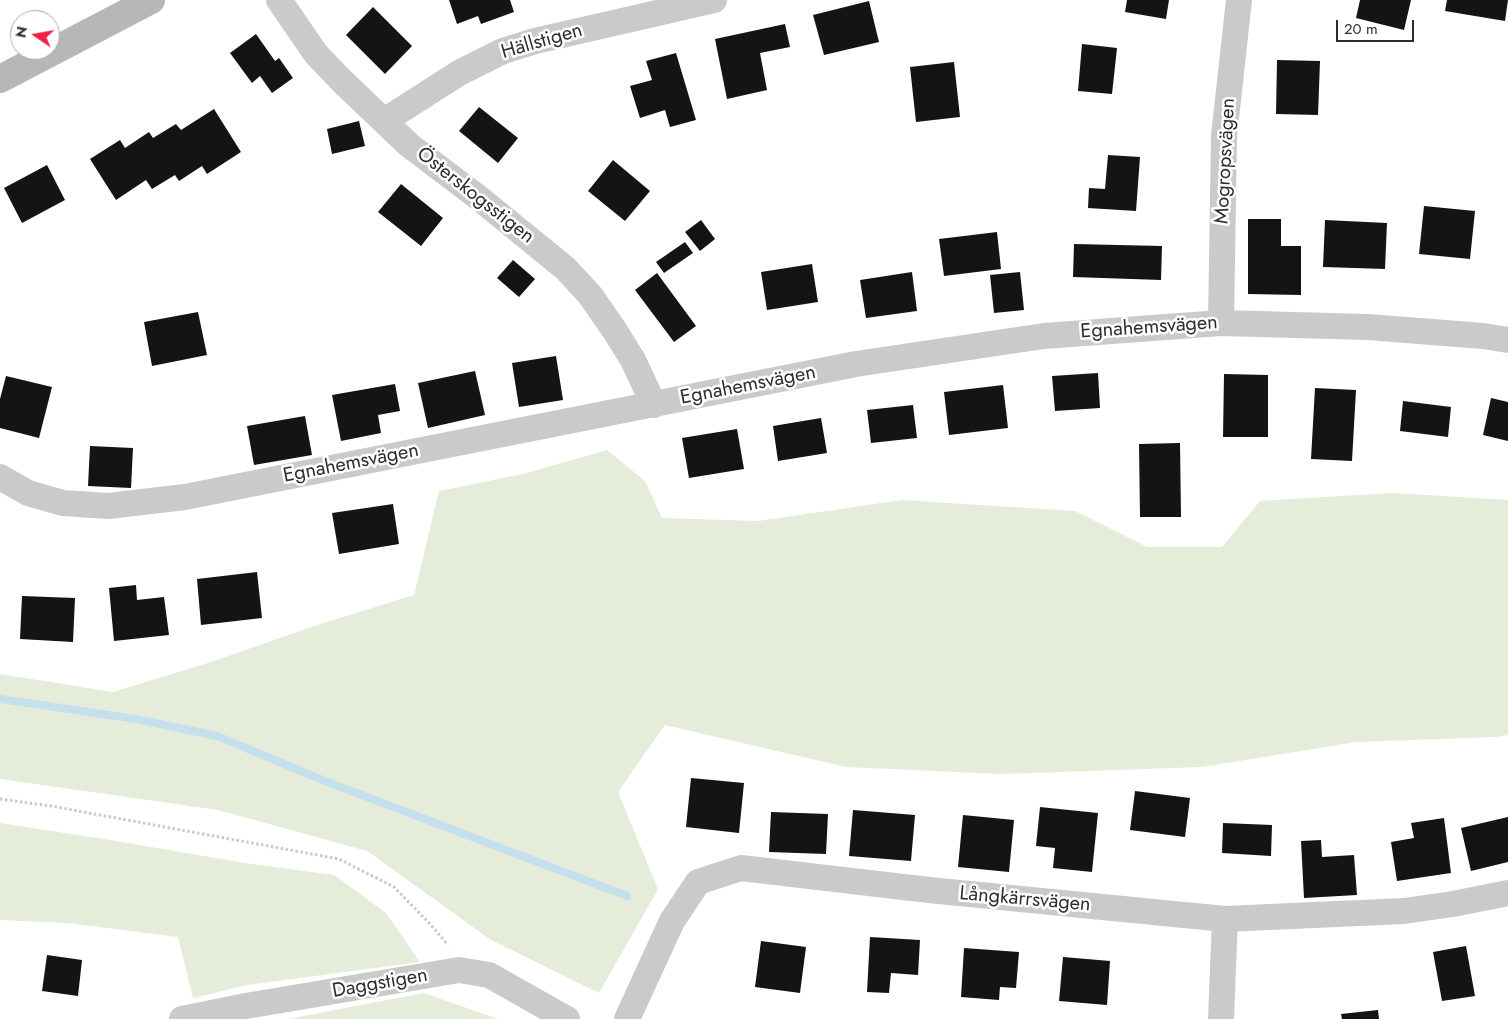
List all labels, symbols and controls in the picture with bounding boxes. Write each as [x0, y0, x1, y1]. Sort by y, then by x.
north arrow [10, 10, 60, 60]
scale bar [1338, 10, 1416, 42]
text: 20 m [1344, 18, 1378, 40]
street label: Hällstigen [499, 19, 585, 65]
text: N [10, 25, 32, 40]
street label: Mogropsvägen [1211, 97, 1241, 225]
street label: Österskogsstigen [411, 143, 539, 249]
street label: Egnahemsvägen [1080, 311, 1218, 345]
street label: Egnahemsvägen [678, 361, 818, 411]
street label: Egnahemsvägen [281, 439, 421, 489]
street label: Långkärrsvägen [958, 882, 1092, 918]
street label: Daggstigen [331, 964, 429, 1004]

